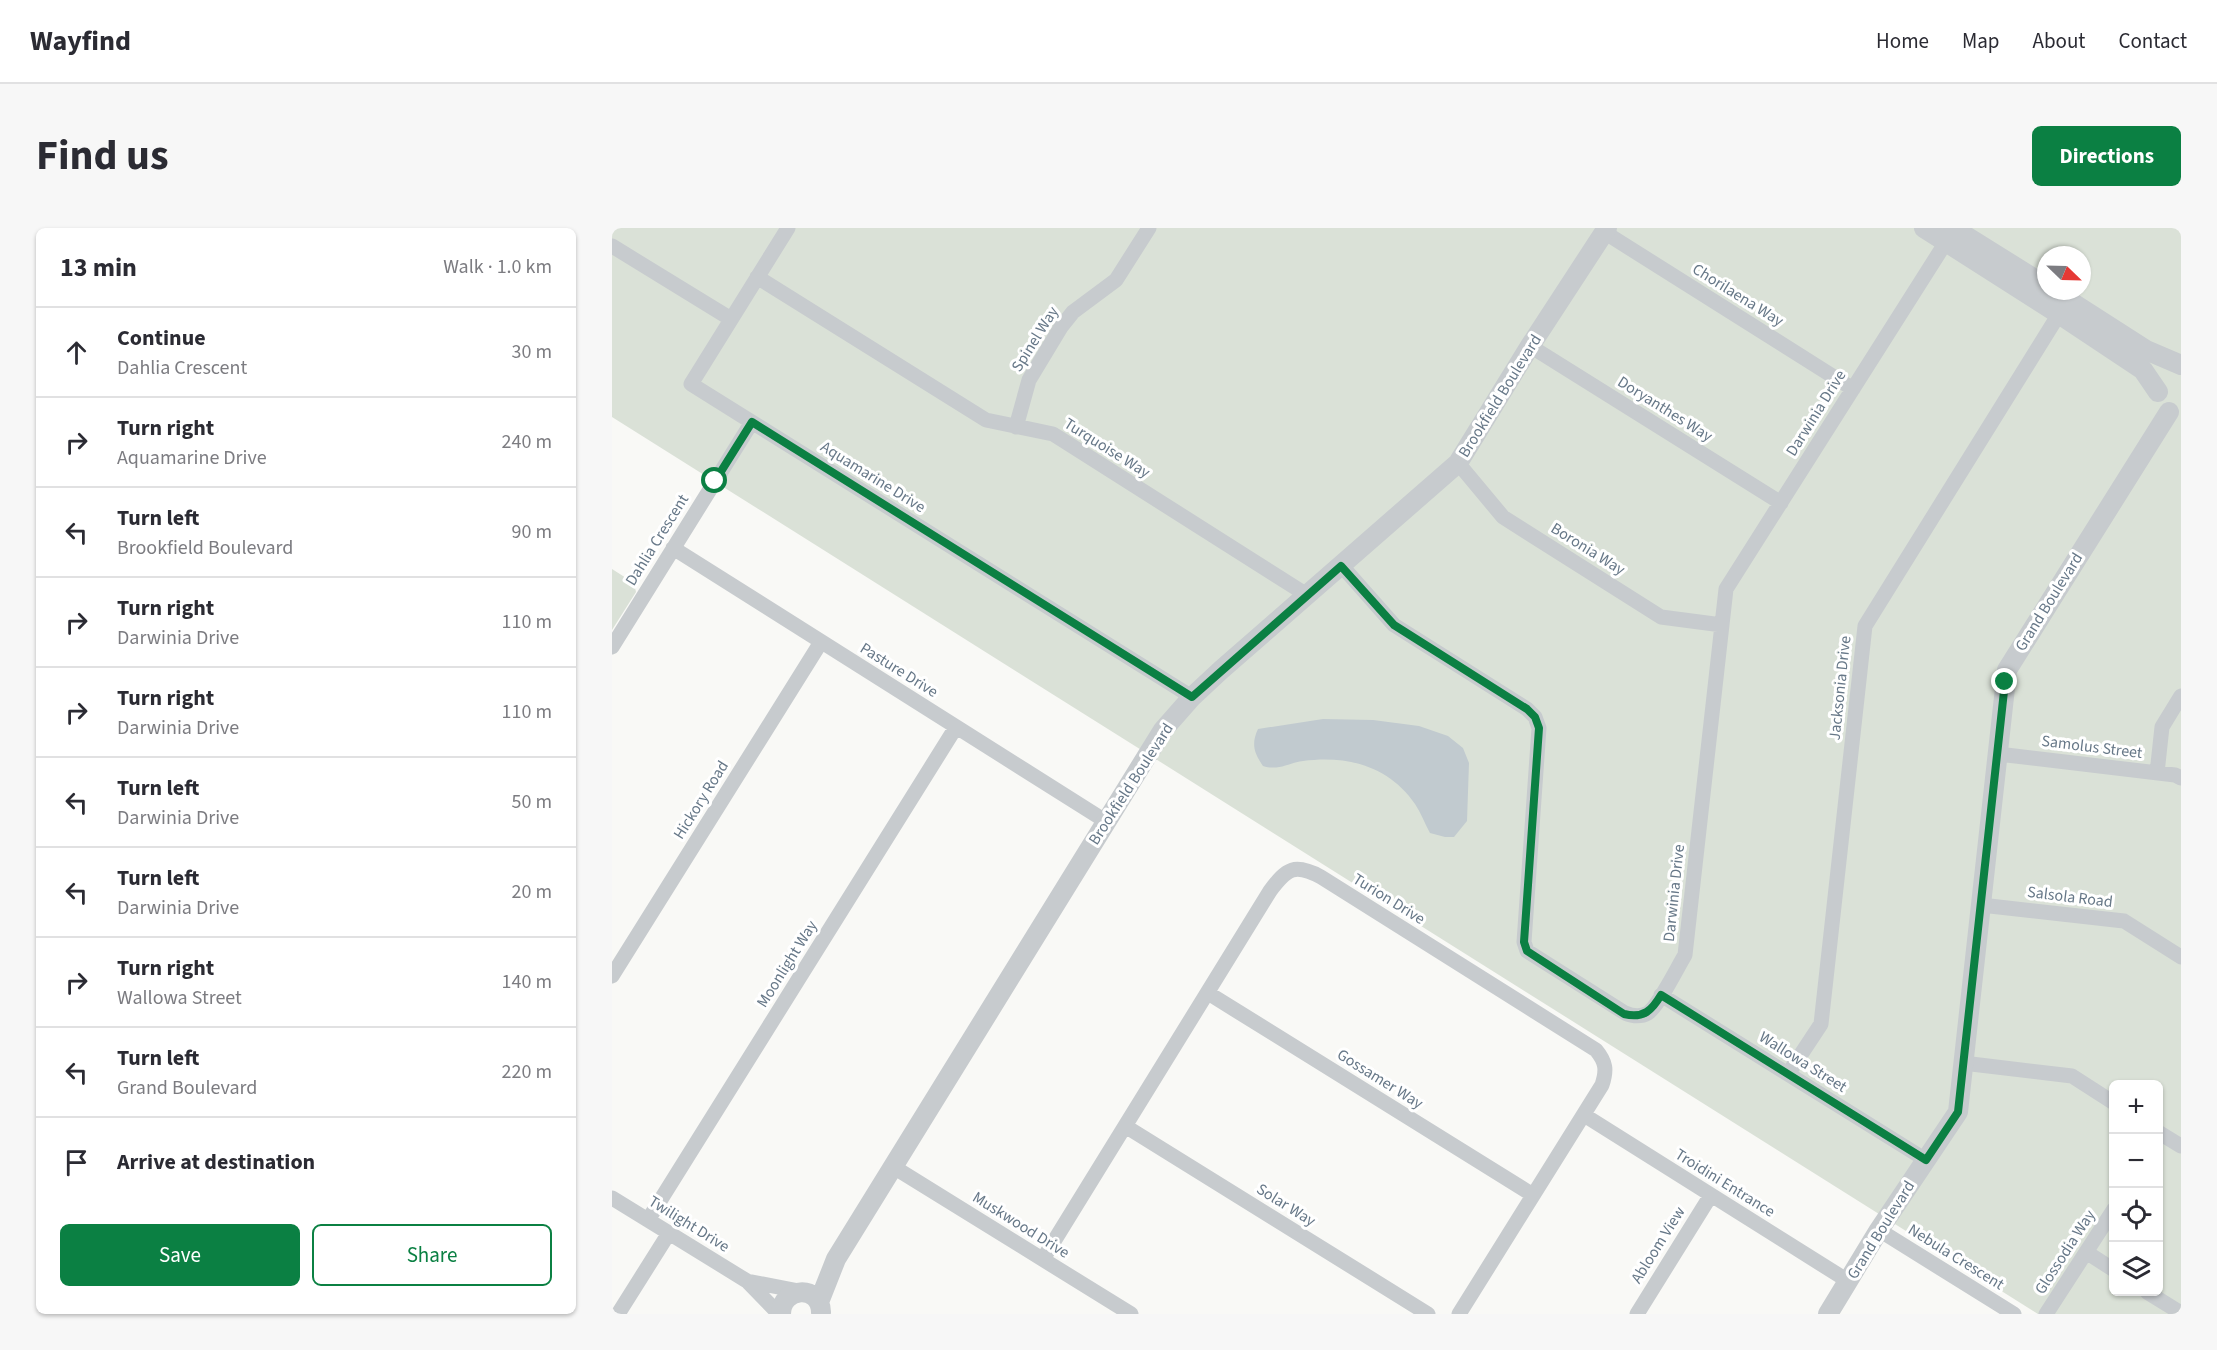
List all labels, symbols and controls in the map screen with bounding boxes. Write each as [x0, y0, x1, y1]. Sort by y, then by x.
text: Wayfind [30, 21, 131, 61]
text: Home [1876, 26, 1929, 56]
text: Map [1962, 26, 2000, 56]
text: About [2033, 26, 2085, 56]
text: Contact [2118, 26, 2187, 56]
text: Find us [36, 126, 169, 186]
button: Directions [2032, 126, 2181, 186]
north arrow [2037, 246, 2091, 300]
text: 13 min [60, 249, 137, 286]
text: Walk · 1.0 km [443, 253, 552, 281]
street label: Chorilaena Way [1688, 258, 1788, 332]
street label: Spinel Way [1006, 302, 1064, 376]
text: Continue [117, 322, 206, 354]
street label: Brookfield Boulevard [1453, 330, 1547, 462]
icon: ahead [60, 336, 93, 369]
text: 30 m [512, 338, 552, 366]
text: Dahlia Crescent [117, 354, 247, 382]
street label: Darwinia Drive [1781, 366, 1851, 460]
street label: Doryanthes Way [1613, 371, 1717, 447]
text: Turn right [117, 412, 214, 444]
street label: Turquoise Way [1060, 413, 1155, 484]
icon: right [60, 426, 93, 459]
text: 240 m [502, 428, 552, 456]
street label: Aquamarine Drive [816, 436, 930, 518]
text: Aquamarine Drive [117, 444, 267, 472]
route start [701, 467, 727, 493]
street label: Dahlia Crescent [620, 490, 694, 590]
text: Turn left [117, 502, 199, 534]
icon: left [60, 516, 93, 549]
street label: Boronia Way [1547, 517, 1630, 581]
text: 90 m [512, 518, 552, 546]
text: Brookfield Boulevard [117, 534, 293, 562]
street label: Grand Boulevard [2010, 549, 2088, 655]
text: Turn right [117, 592, 214, 624]
icon: right [60, 606, 93, 639]
text: 110 m [502, 608, 552, 636]
text: Darwinia Drive [117, 624, 239, 652]
street label: Jacksonia Drive [1824, 635, 1856, 741]
street label: Pasture Drive [856, 637, 942, 703]
route end [1991, 668, 2017, 694]
text: Turn right [117, 682, 214, 714]
icon: right [60, 696, 93, 729]
text: 110 m [502, 698, 552, 726]
text: Darwinia Drive [117, 714, 239, 742]
street label: Brookfield Boulevard [1083, 719, 1179, 849]
street label: Samolus Street [2040, 730, 2144, 764]
street label: Hickory Road [668, 756, 734, 844]
text: Turn left [117, 772, 199, 804]
icon: left [60, 786, 93, 819]
text: 50 m [512, 788, 552, 816]
text: Darwinia Drive [117, 804, 239, 832]
street label: Darwinia Drive [1658, 843, 1690, 943]
text: Turn left [117, 862, 199, 894]
street label: Turion Drive [1349, 868, 1429, 930]
icon: left [60, 876, 93, 909]
text: 20 m [512, 878, 552, 906]
street label: Salsola Road [2026, 881, 2114, 913]
text: Darwinia Drive [117, 894, 239, 922]
street label: Moonlight Way [751, 916, 823, 1012]
text: Turn right [117, 952, 214, 984]
icon: right [60, 966, 93, 999]
text: 140 m [502, 968, 552, 996]
text: Wallowa Street [117, 984, 242, 1012]
street label: Wallowa Street [1755, 1026, 1852, 1098]
text: Turn left [117, 1042, 199, 1074]
street label: Gossamer Way [1333, 1044, 1428, 1115]
icon: left [60, 1056, 93, 1089]
text: 220 m [502, 1058, 552, 1086]
text: Grand Boulevard [117, 1074, 257, 1102]
map controls [2109, 1080, 2163, 1296]
button: + [2109, 1080, 2163, 1134]
button: − [2109, 1134, 2163, 1188]
street label: Troidini Entrance [1671, 1143, 1779, 1223]
icon: arrive [60, 1146, 93, 1179]
text: Arrive at destination [117, 1146, 315, 1178]
street label: Grand Boulevard [1842, 1177, 1920, 1283]
street label: Solar Way [1252, 1178, 1320, 1232]
street label: Muskwood Drive [968, 1186, 1074, 1264]
button: locate [2109, 1188, 2163, 1242]
street label: Twilight Drive [644, 1190, 734, 1258]
street label: Abloom View [1626, 1202, 1691, 1288]
street label: Glossodia Way [2029, 1205, 2101, 1299]
street label: Nebula Crescent [1904, 1219, 2009, 1296]
button: Save [60, 1224, 300, 1286]
button: Share [312, 1224, 552, 1286]
button: layers [2109, 1242, 2163, 1296]

